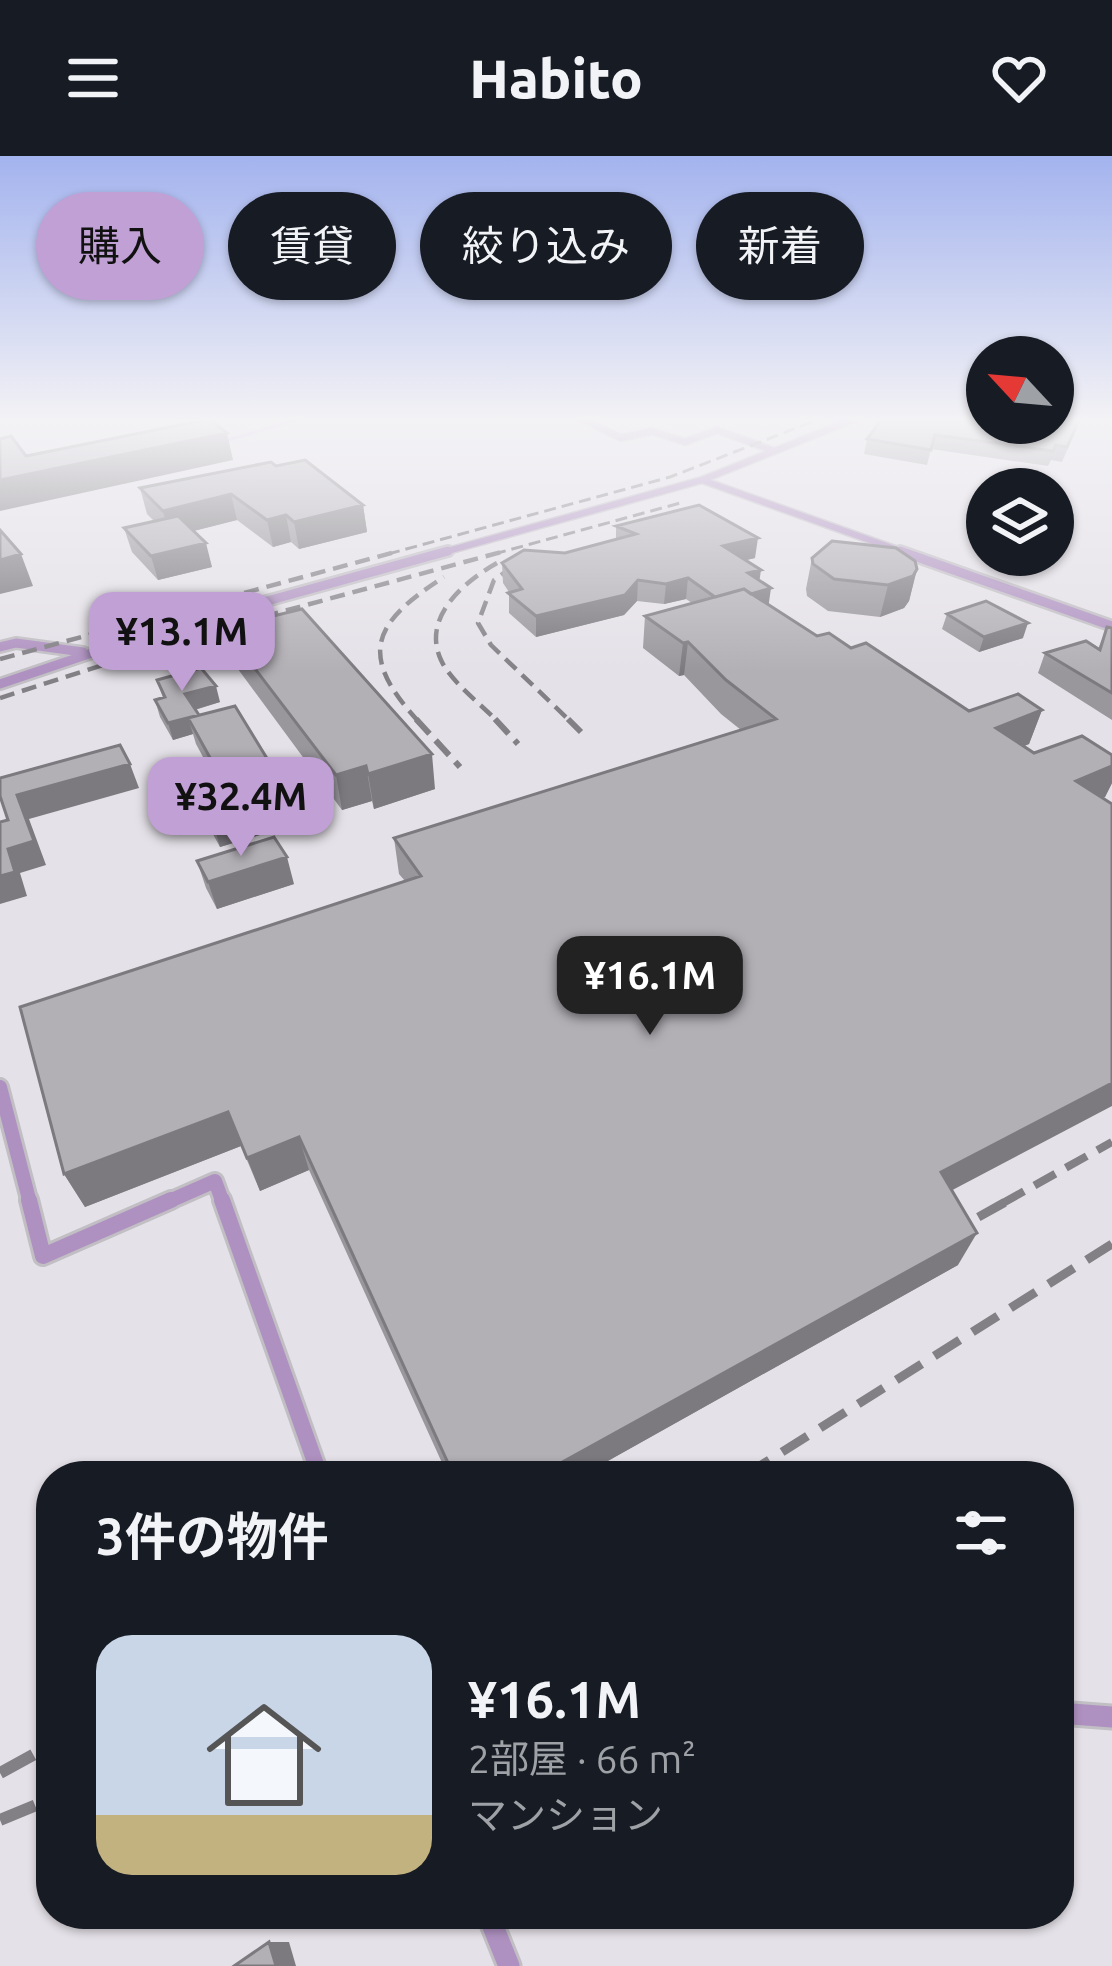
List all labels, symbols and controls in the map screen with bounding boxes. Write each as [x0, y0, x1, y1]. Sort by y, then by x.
icon: menu [60, 45, 126, 111]
icon: heart [986, 45, 1052, 111]
text: Habito [469, 48, 643, 108]
chip: 購入 [36, 192, 204, 300]
chip: 賃貸 [228, 192, 396, 300]
chip: 絞り込み [420, 192, 672, 300]
chip: 新着 [696, 192, 864, 300]
north arrow [966, 336, 1074, 444]
map controls [966, 336, 1074, 576]
button: layers [966, 468, 1074, 576]
pin: ¥13.1M [84, 592, 280, 694]
text: ¥13.1M [116, 609, 248, 652]
pin: ¥32.4M [143, 757, 339, 859]
text: ¥32.4M [175, 774, 307, 817]
pin: ¥16.1M [552, 936, 748, 1038]
text: ¥16.1M [584, 953, 716, 996]
icon: filters [948, 1500, 1014, 1566]
text: 3件の物件 [96, 1507, 329, 1565]
text: ¥16.1M [468, 1670, 641, 1728]
icon: home [192, 1683, 336, 1827]
text: 2部屋 · 66 m² [468, 1737, 696, 1780]
text: マンション [468, 1793, 663, 1836]

